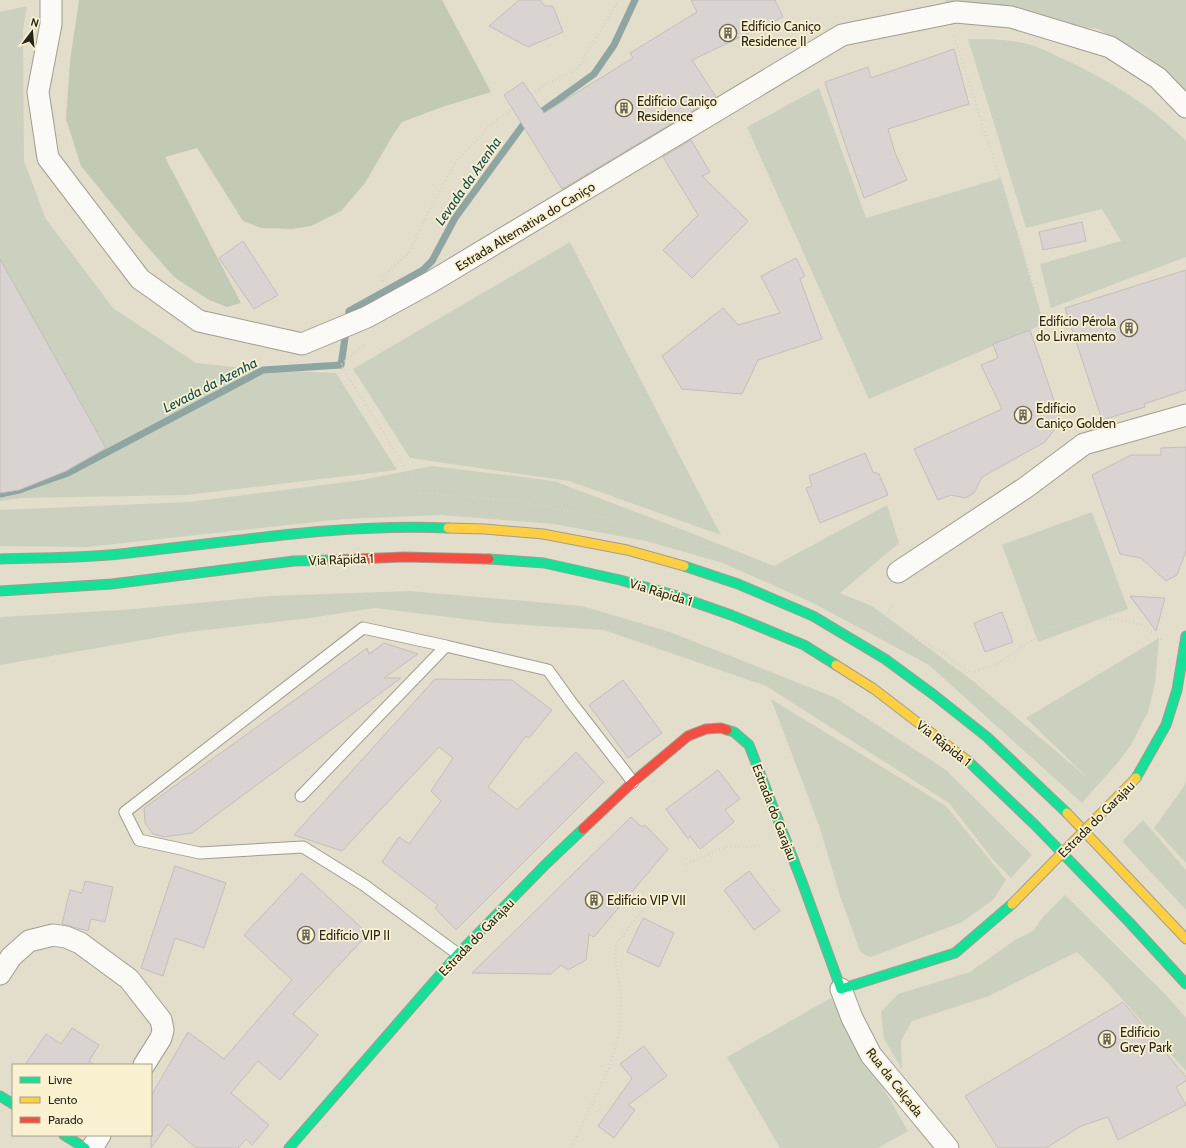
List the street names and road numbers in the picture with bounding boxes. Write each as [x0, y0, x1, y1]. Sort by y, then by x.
street label: Estrada Alternativa do Caniço [452, 178, 598, 274]
street label: Via Rápida 1 [308, 550, 374, 568]
street label: Via Rápida 1 [628, 575, 694, 609]
street label: Via Rápida 1 [913, 717, 975, 769]
street label: Estrada do Garajau [748, 762, 801, 863]
street label: Estrada do Garajau [1054, 777, 1139, 861]
street label: Estrada do Garajau [435, 895, 518, 980]
street label: Rua da Calçada [863, 1044, 927, 1120]

